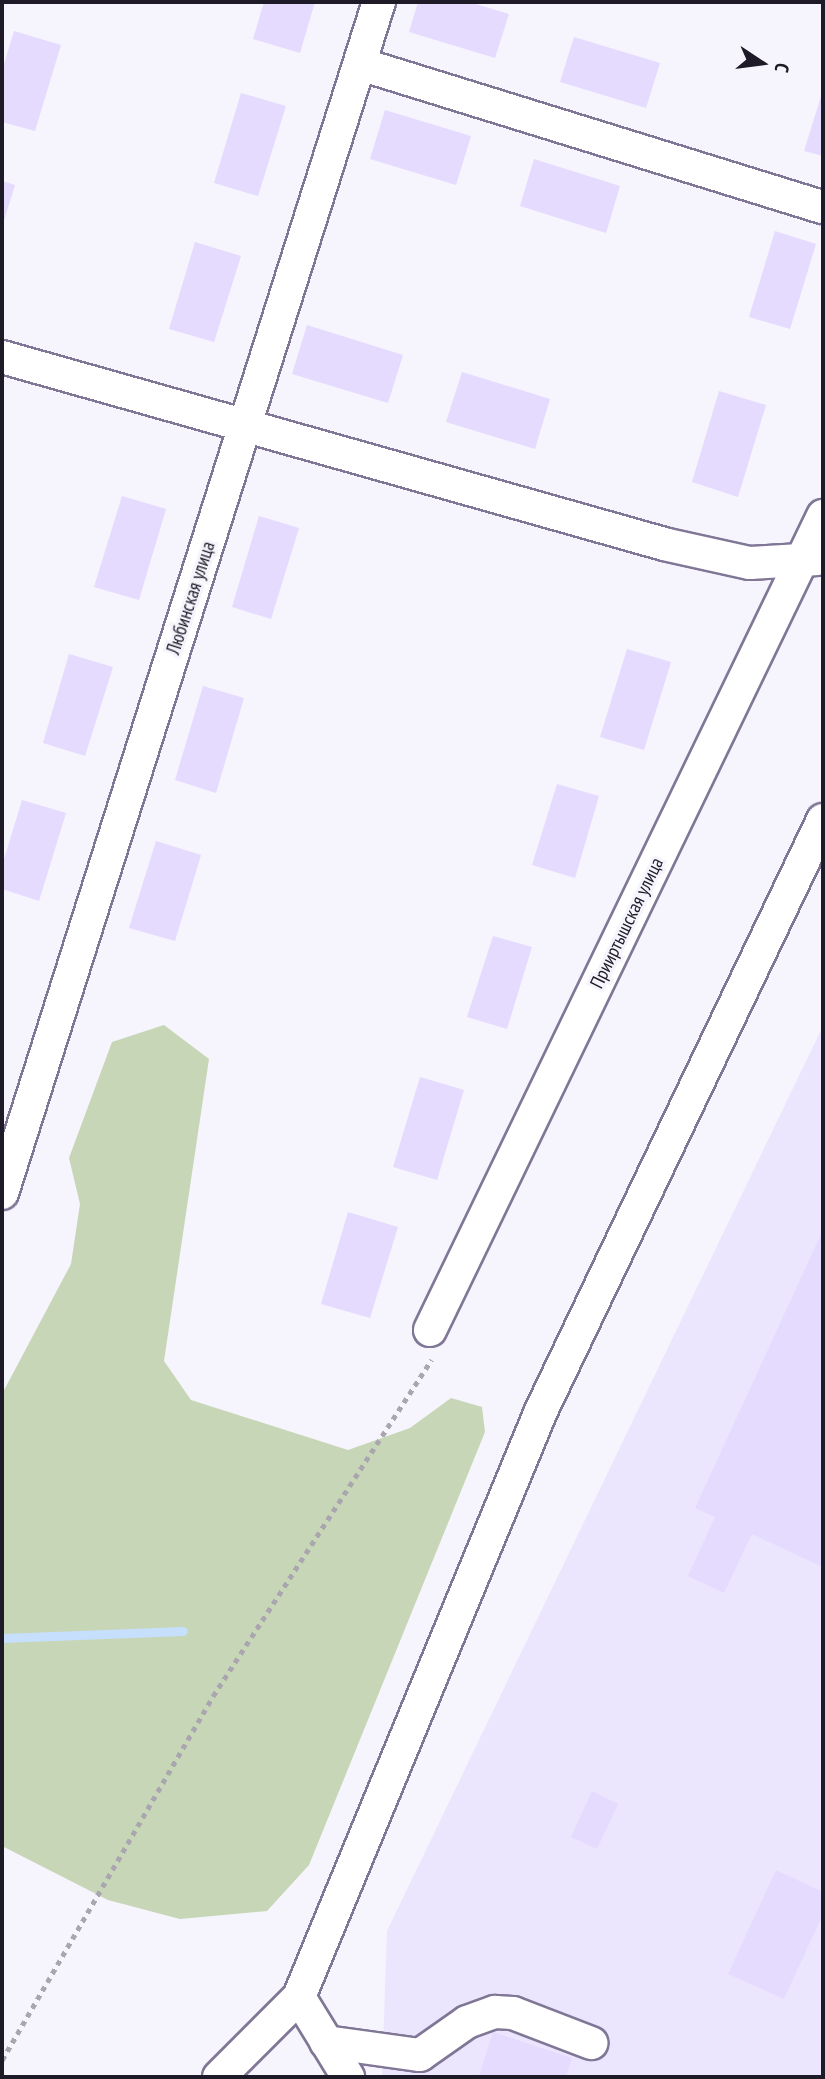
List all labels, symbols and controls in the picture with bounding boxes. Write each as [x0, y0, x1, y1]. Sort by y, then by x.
north arrow [727, 28, 797, 98]
text: С [770, 61, 795, 75]
street label: Любинская улица [162, 539, 220, 657]
street label: Прииртышская улица [585, 854, 669, 992]

